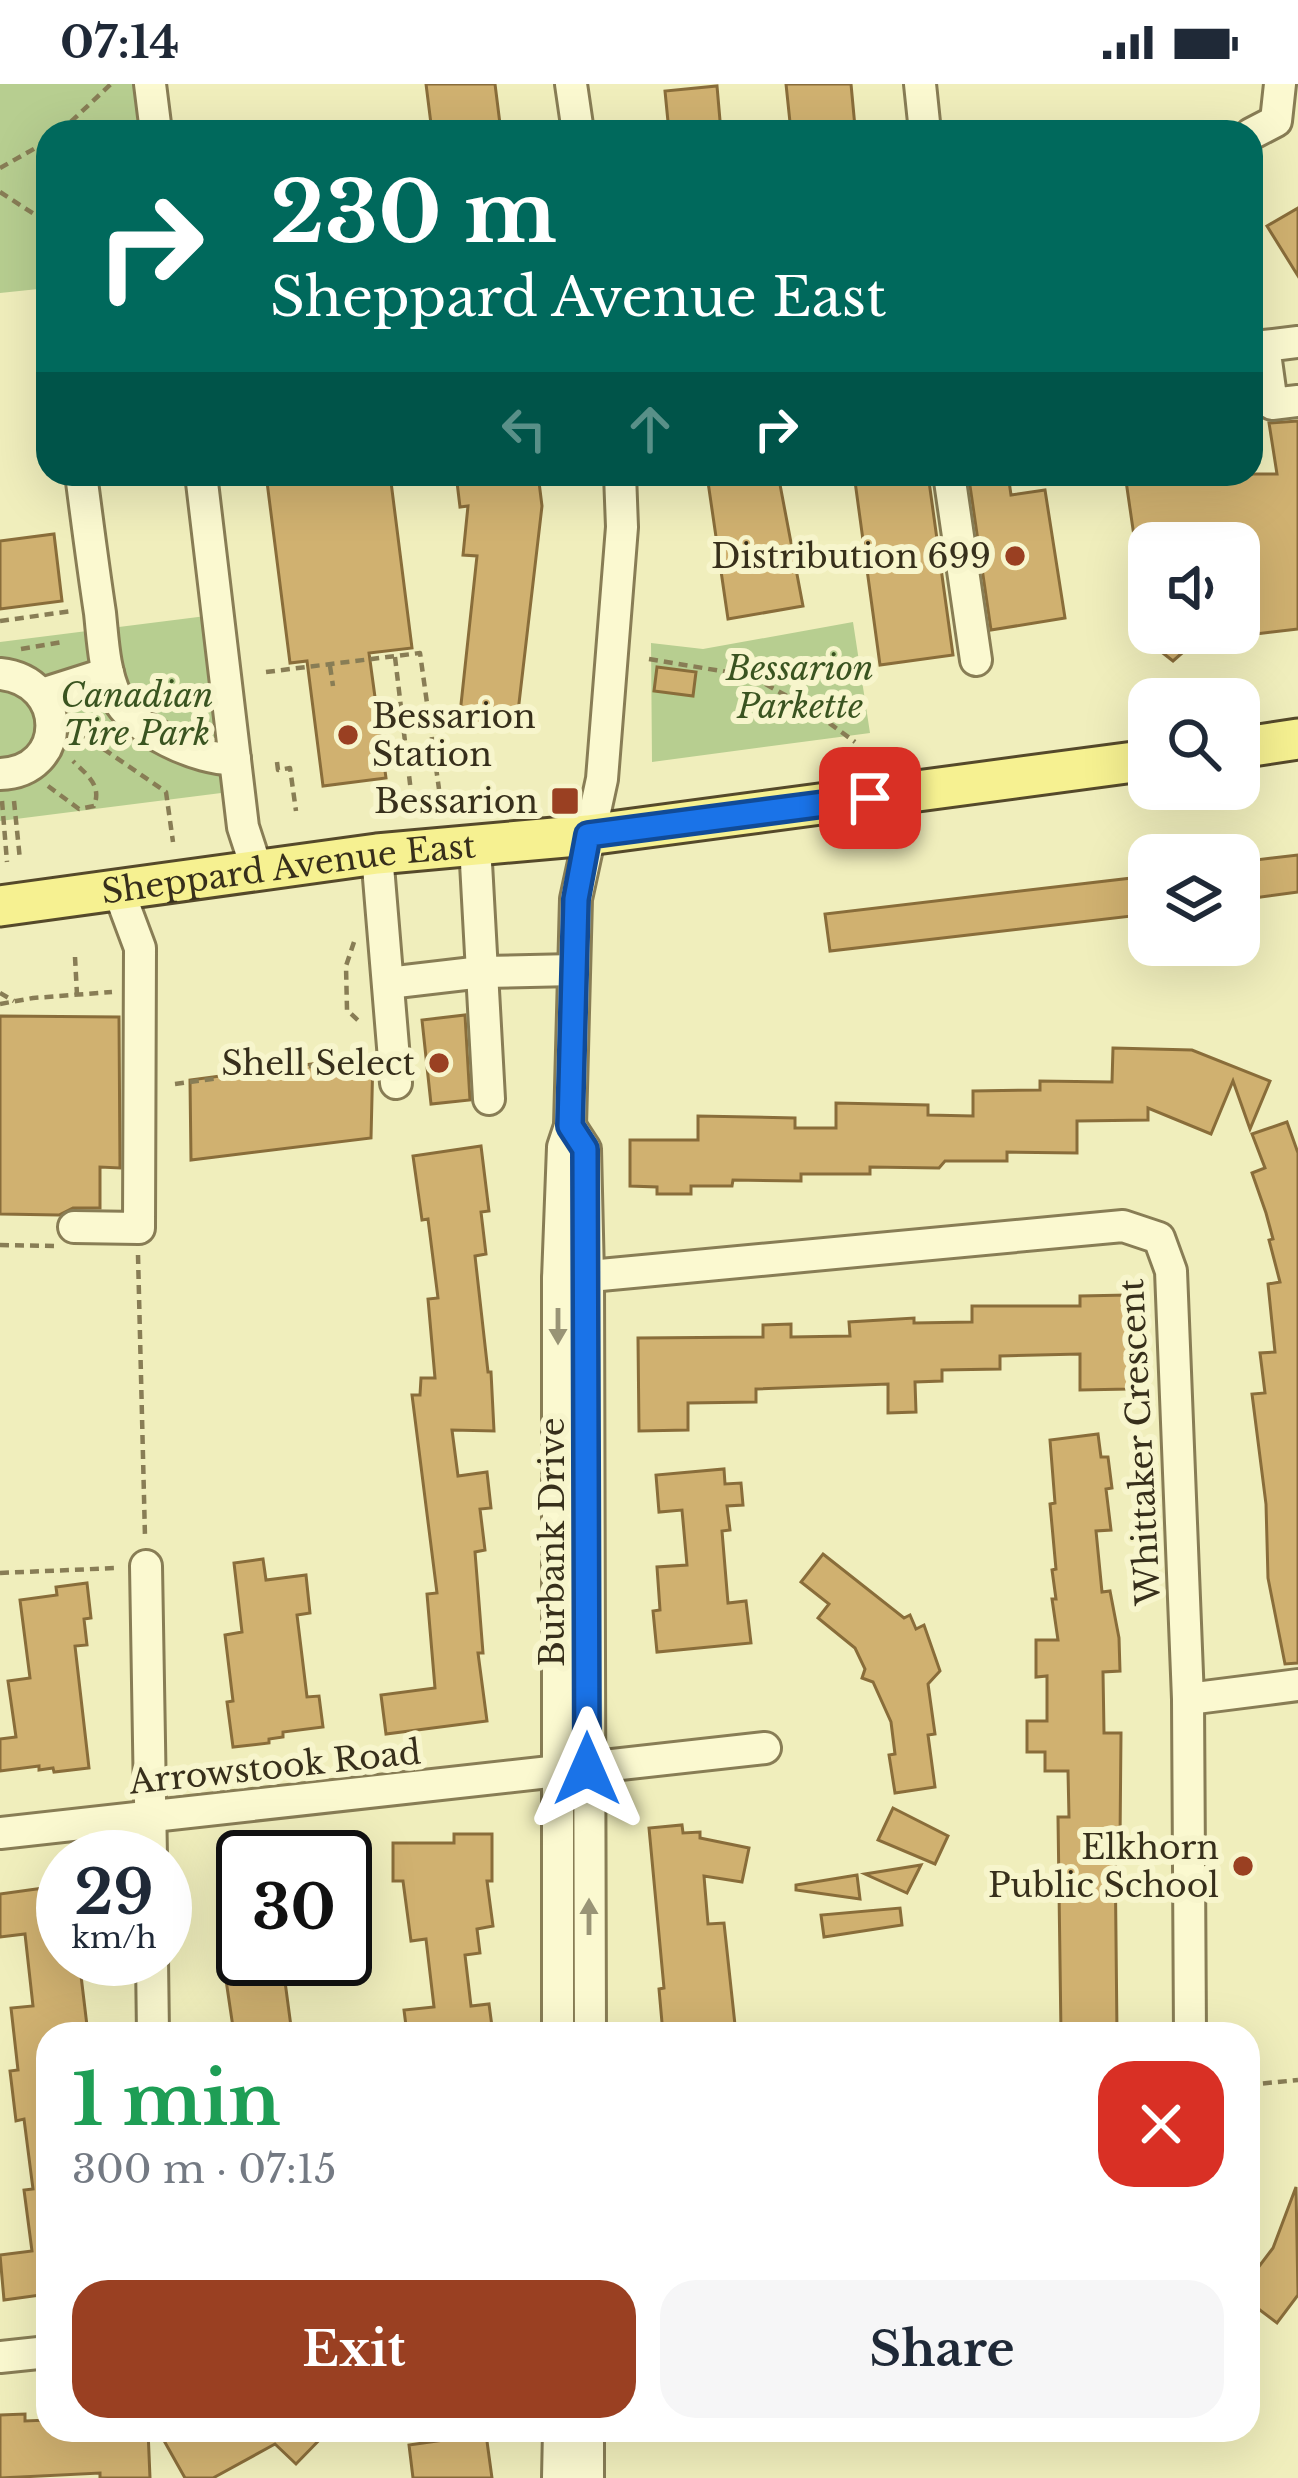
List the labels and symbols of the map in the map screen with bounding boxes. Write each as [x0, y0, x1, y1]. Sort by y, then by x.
place label: Distribution 699 [711, 536, 991, 577]
marker: Distribution 699 [1002, 543, 1028, 569]
park label: Bessarion Parkette [725, 648, 874, 727]
park label: Canadian Tire Park [61, 675, 213, 754]
place label: Bessarion Station [372, 696, 536, 775]
marker: Bessarion Station [335, 722, 361, 748]
pin [819, 747, 921, 849]
place label: Bessarion [374, 781, 538, 822]
marker: Bessarion [549, 785, 581, 817]
street label: Sheppard Avenue East [99, 825, 478, 912]
place label: Shell Select [221, 1043, 416, 1084]
marker: Shell Select [426, 1050, 452, 1076]
street label: Whittaker Crescent [1111, 1277, 1169, 1607]
one-way arrow [548, 1308, 568, 1346]
street label: Burbank Drive [532, 1417, 573, 1667]
position arrow [524, 1706, 650, 1832]
street label: Arrowstook Road [126, 1731, 423, 1803]
place label: Elkhorn Public School [988, 1827, 1219, 1906]
speed limit sign: 30 [216, 1830, 372, 1986]
marker: Elkhorn Public School [1230, 1853, 1256, 1879]
one-way arrow [579, 1897, 598, 1935]

